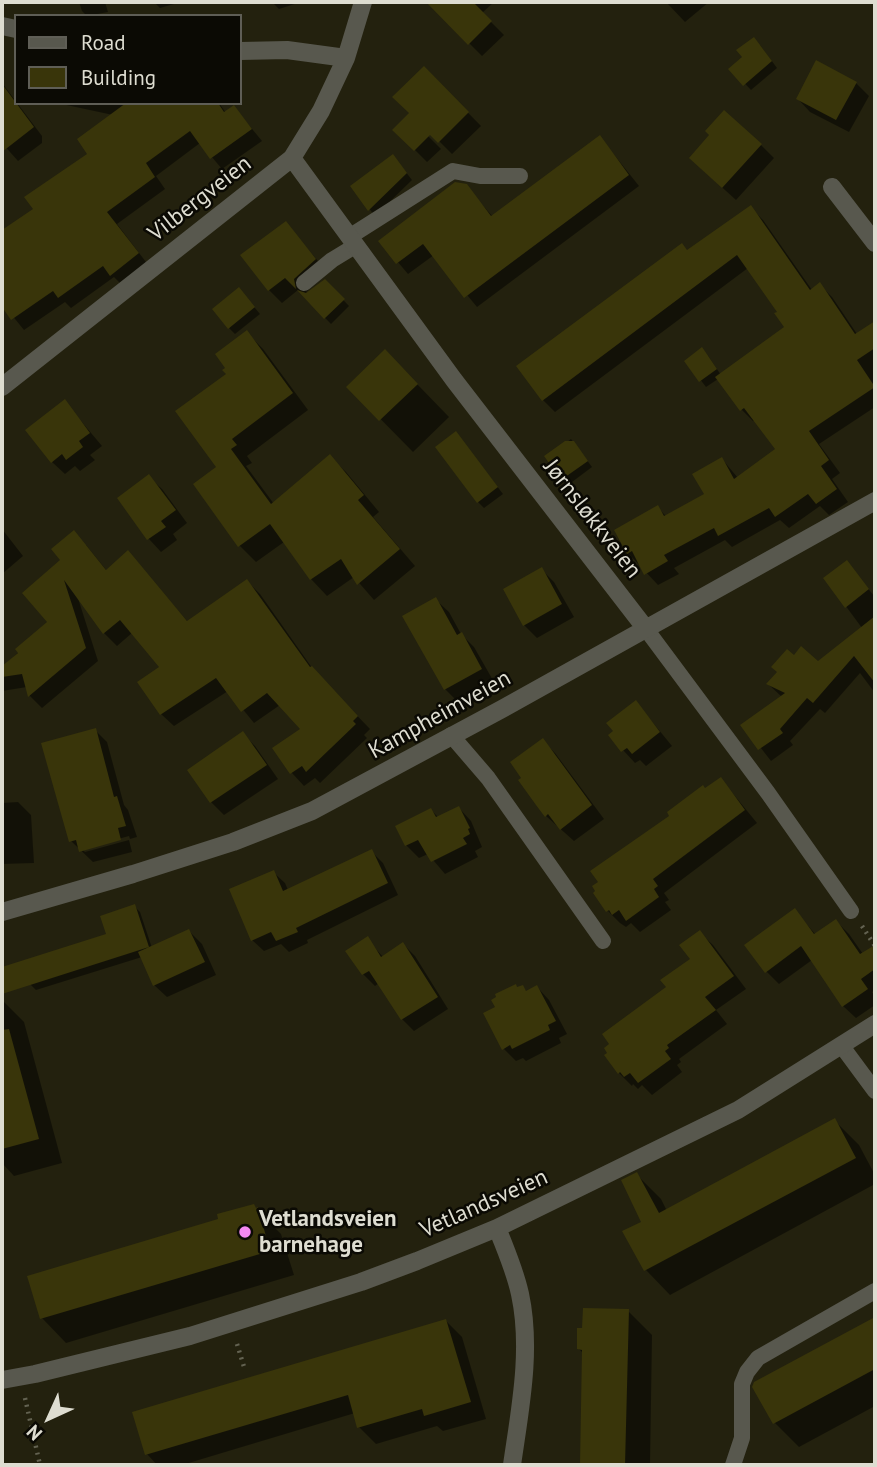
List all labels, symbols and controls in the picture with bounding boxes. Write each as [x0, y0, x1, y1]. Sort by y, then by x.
legend [14, 14, 242, 105]
text: Road [81, 29, 125, 56]
text: Building [81, 64, 156, 91]
street label: Vilbergveien [143, 150, 257, 248]
street label: Jørnsløkkveien [537, 454, 647, 584]
street label: Kampheimveien [364, 665, 516, 765]
street label: Vetlandsveien [416, 1164, 552, 1244]
place label: Vetlandsveien barnehage [259, 1205, 397, 1259]
marker: Vetlandsveien barnehage [237, 1224, 253, 1240]
north arrow [14, 1383, 84, 1453]
text: N [21, 1420, 47, 1446]

